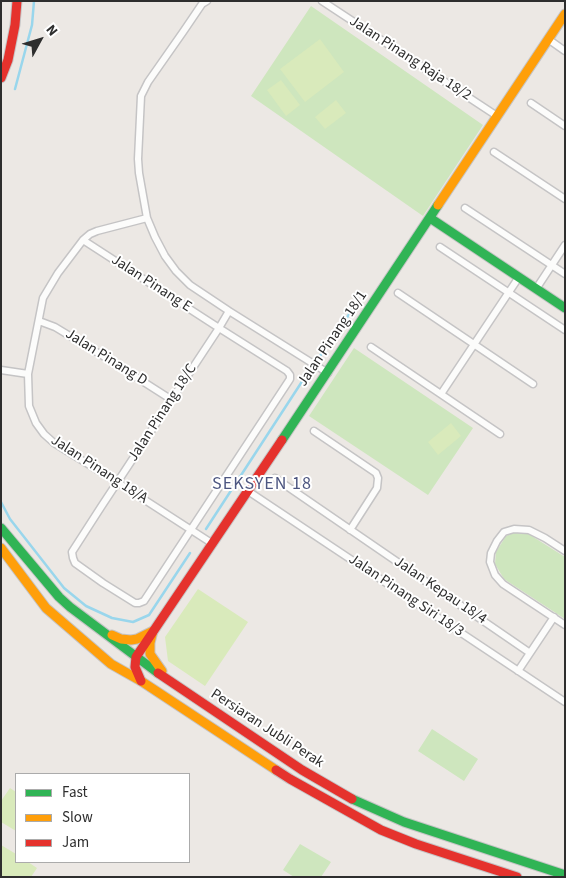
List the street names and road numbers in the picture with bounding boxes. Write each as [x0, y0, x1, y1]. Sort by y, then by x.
street label: Jalan Pinang Raja 18/2 [346, 13, 474, 105]
street label: Jalan Pinang E [108, 251, 194, 317]
street label: Jalan Pinang 18/1 [294, 288, 372, 390]
street label: Jalan Pinang D [62, 326, 150, 390]
street label: Jalan Pinang 18/C [125, 361, 201, 465]
street label: Jalan Pinang 18/A [47, 432, 151, 508]
street label: Jalan Pinang Siri 18/3 [345, 551, 467, 641]
street label: Jalan Kepau 18/4 [390, 553, 490, 629]
street label: Persiaran Jubli Perak [207, 686, 327, 772]

